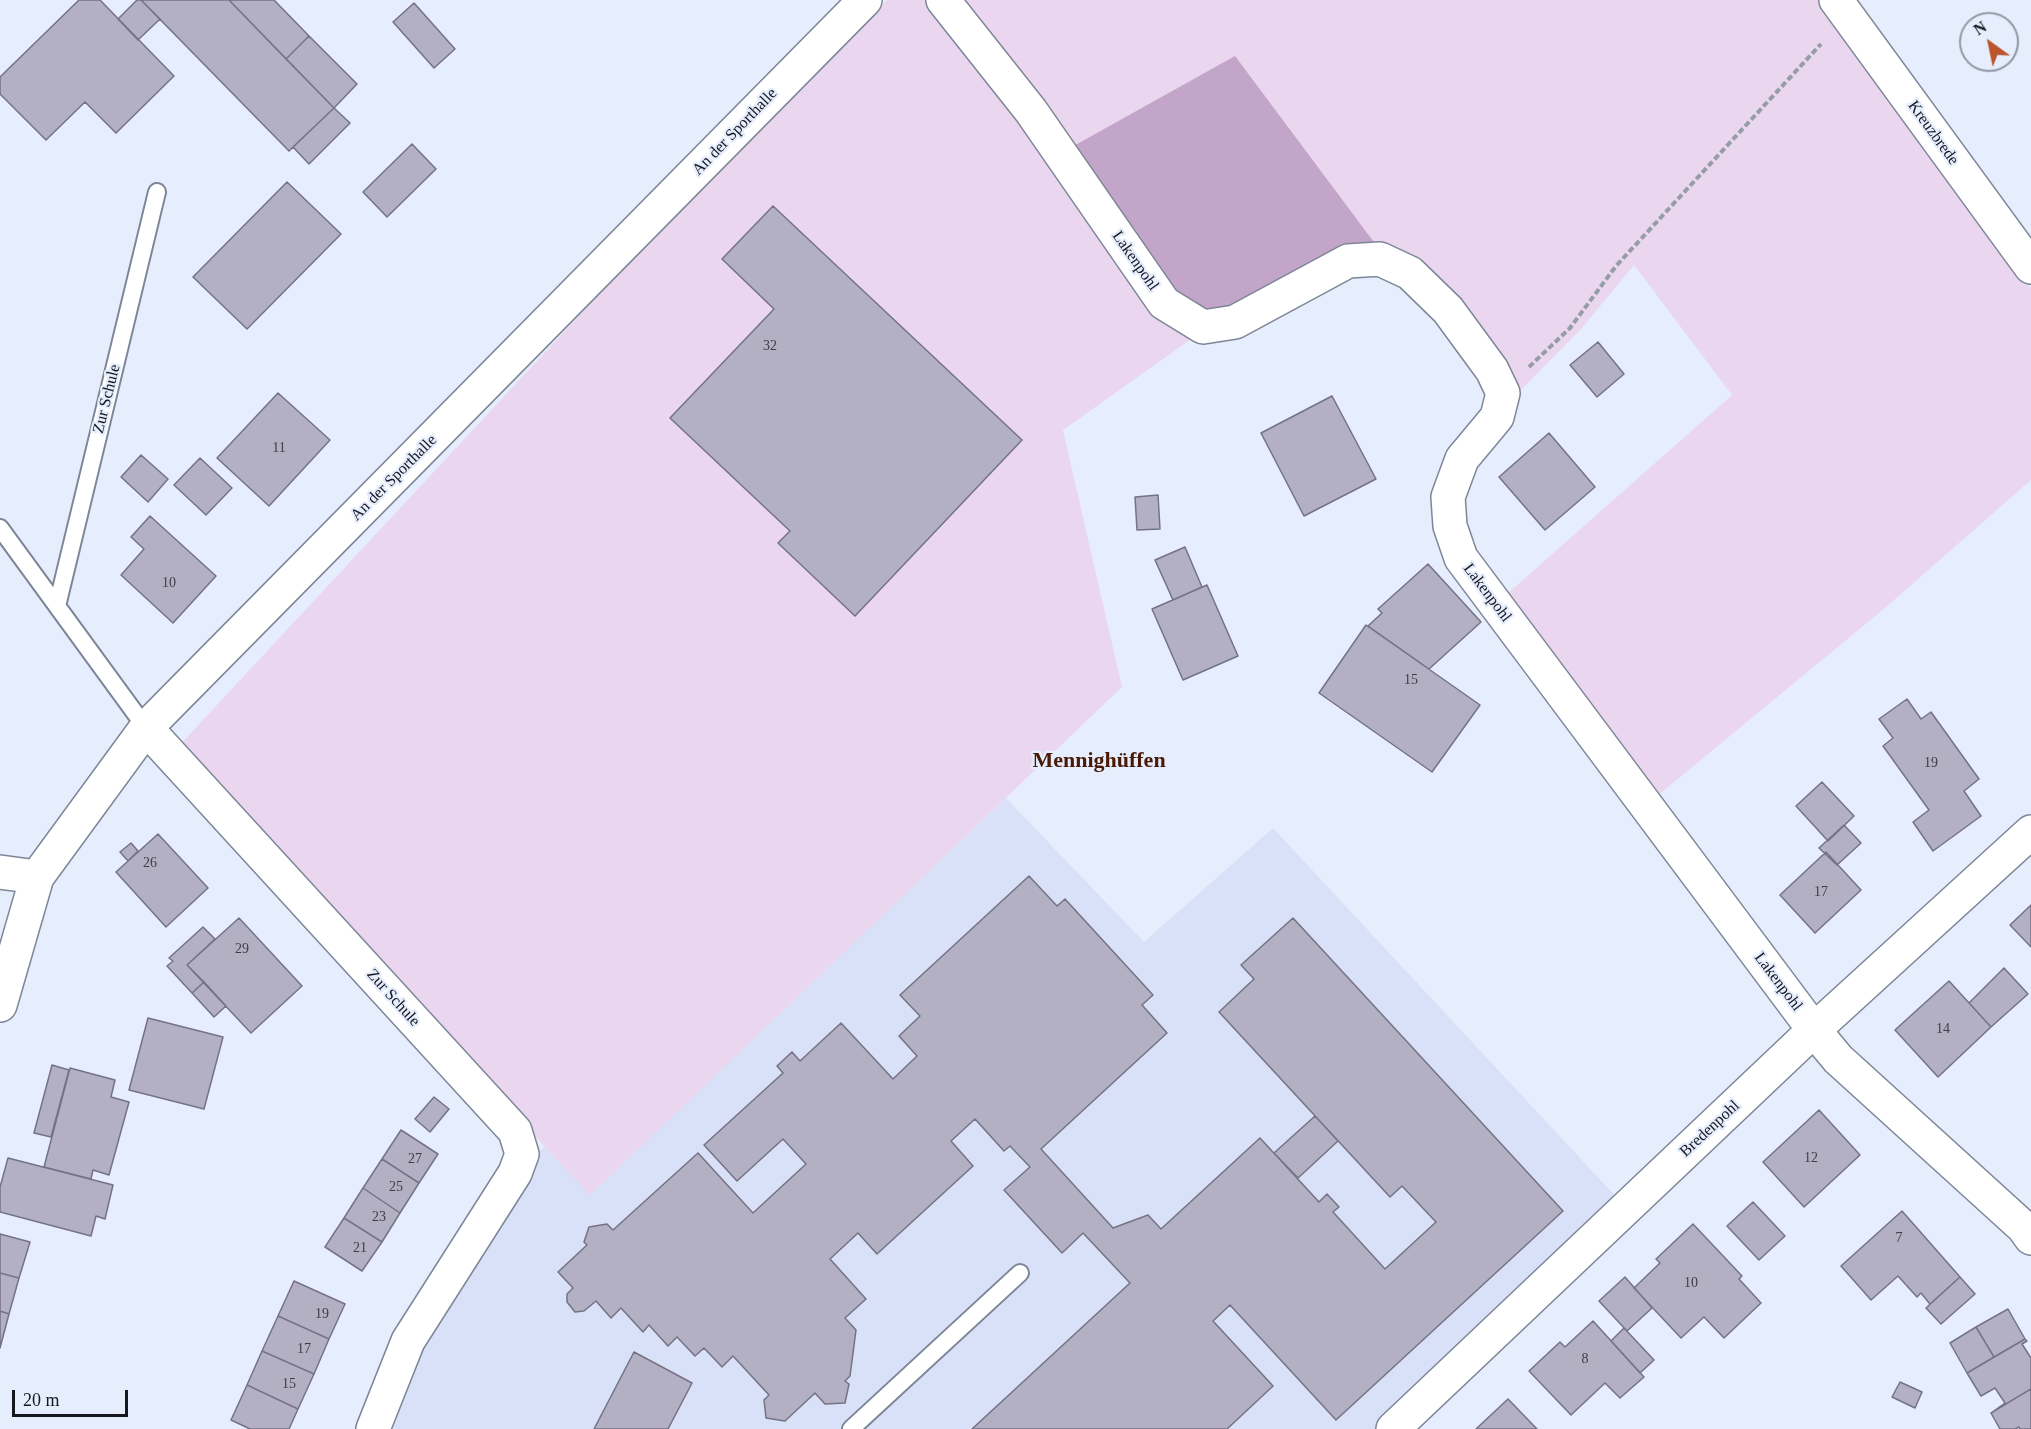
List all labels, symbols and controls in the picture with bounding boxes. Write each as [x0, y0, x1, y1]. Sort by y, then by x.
north arrow [1959, 12, 2019, 72]
text: N [1971, 18, 1989, 38]
street label: An der Sporthalle [689, 84, 781, 180]
street label: Kreuzbrede [1903, 97, 1963, 169]
street label: Lakenpohl [1108, 227, 1162, 295]
house number: 32 [763, 338, 777, 354]
street label: Zur Schule [89, 362, 125, 436]
street label: An der Sporthalle [347, 431, 441, 525]
house number: 11 [272, 440, 286, 456]
street label: Lakenpohl [1459, 560, 1515, 626]
house number: 10 [162, 575, 176, 591]
house number: 15 [1404, 672, 1418, 688]
district label: Mennighüffen [1032, 748, 1166, 774]
house number: 19 [1924, 755, 1938, 771]
house number: 26 [143, 855, 157, 871]
house number: 17 [1814, 884, 1828, 900]
house number: 29 [235, 941, 249, 957]
street label: Lakenpohl [1750, 949, 1806, 1015]
street label: Zur Schule [362, 965, 424, 1031]
house number: 14 [1936, 1021, 1950, 1037]
street label: Bredenpohl [1676, 1097, 1744, 1161]
house number: 12 [1804, 1150, 1818, 1166]
house number: 27 [408, 1151, 422, 1167]
house number: 25 [389, 1179, 403, 1195]
house number: 23 [372, 1209, 386, 1225]
house number: 7 [1896, 1230, 1902, 1246]
house number: 21 [353, 1240, 367, 1256]
house number: 10 [1684, 1275, 1698, 1291]
house number: 19 [315, 1306, 329, 1322]
house number: 17 [297, 1341, 311, 1357]
house number: 8 [1582, 1351, 1588, 1367]
house number: 15 [282, 1376, 296, 1392]
scale bar [15, 1378, 130, 1416]
text: 20 m [23, 1390, 60, 1410]

